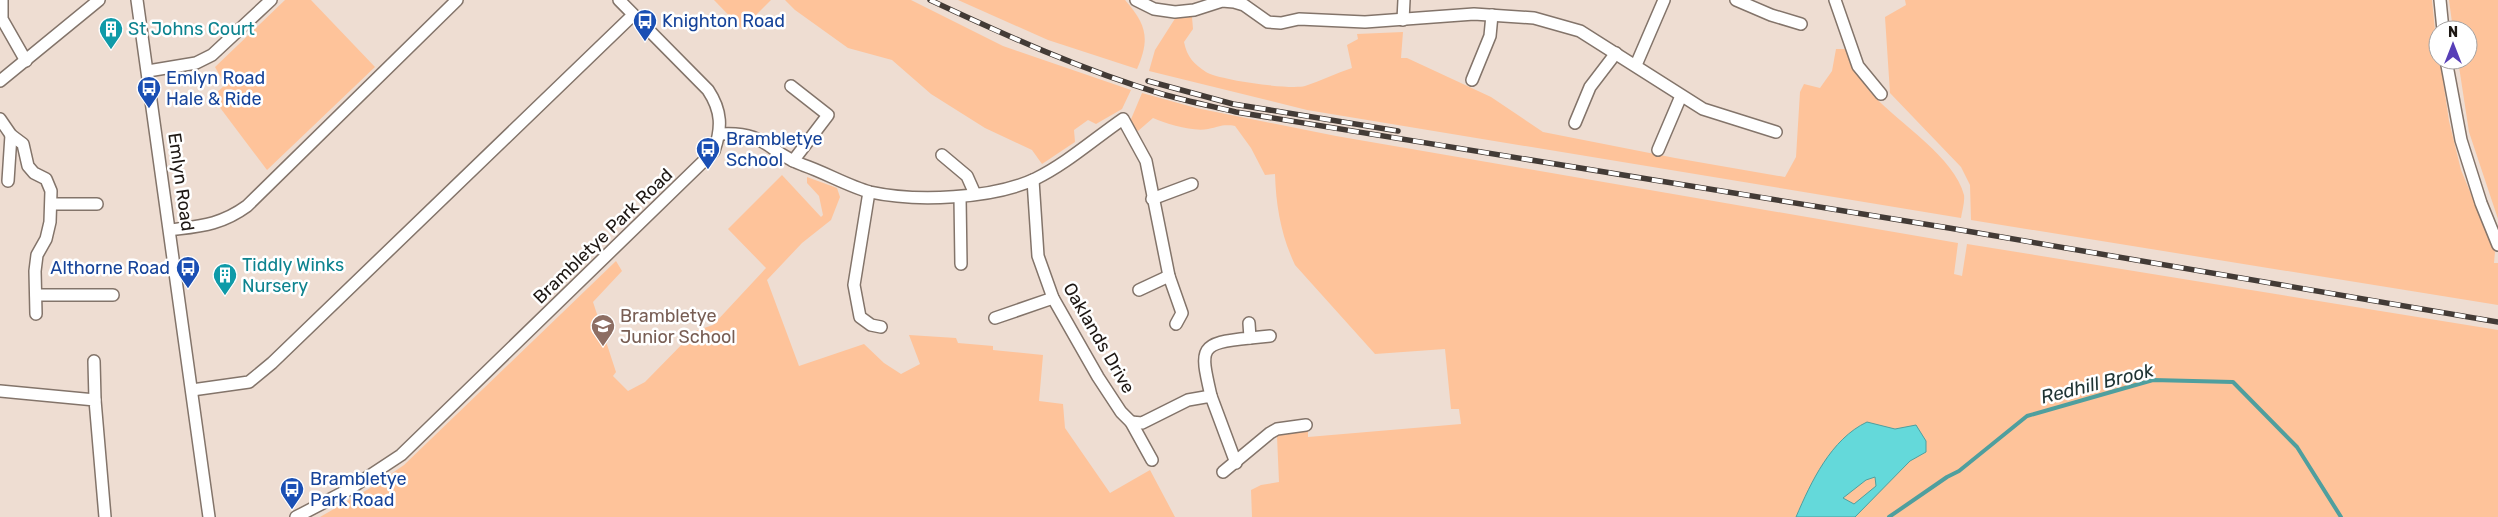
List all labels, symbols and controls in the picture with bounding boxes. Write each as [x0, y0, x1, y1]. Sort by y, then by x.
bus stop icon: Knighton Road [632, 8, 658, 42]
place label: Knighton Road [662, 10, 785, 32]
building icon: St Johns Court [98, 16, 124, 50]
place label: St Johns Court [128, 18, 255, 40]
north arrow [2428, 20, 2478, 70]
text: N [2448, 24, 2458, 41]
place label: Emlyn Road Hale & Ride [166, 67, 265, 110]
bus stop icon: Emlyn Road Hale & Ride [136, 75, 162, 109]
place label: Brambletye School [726, 128, 823, 171]
street label: Emlyn Road [163, 131, 199, 233]
bus stop icon: Brambletye School [695, 136, 721, 170]
street label: Brambletye Park Road [529, 164, 677, 308]
place label: Tiddly Winks Nursery [242, 254, 344, 297]
bus stop icon: Althorne Road [175, 255, 201, 289]
place label: Althorne Road [50, 257, 170, 279]
building icon: Tiddly Winks Nursery [212, 262, 238, 296]
street label: Oaklands Drive [1058, 279, 1140, 397]
place label: Brambletye Junior School [620, 305, 736, 348]
school or university icon: Brambletye Junior School [590, 313, 616, 347]
water label: Redhill Brook [2038, 358, 2156, 409]
place label: Brambletye Park Road [310, 468, 407, 511]
bus stop icon: Brambletye Park Road [279, 476, 305, 510]

